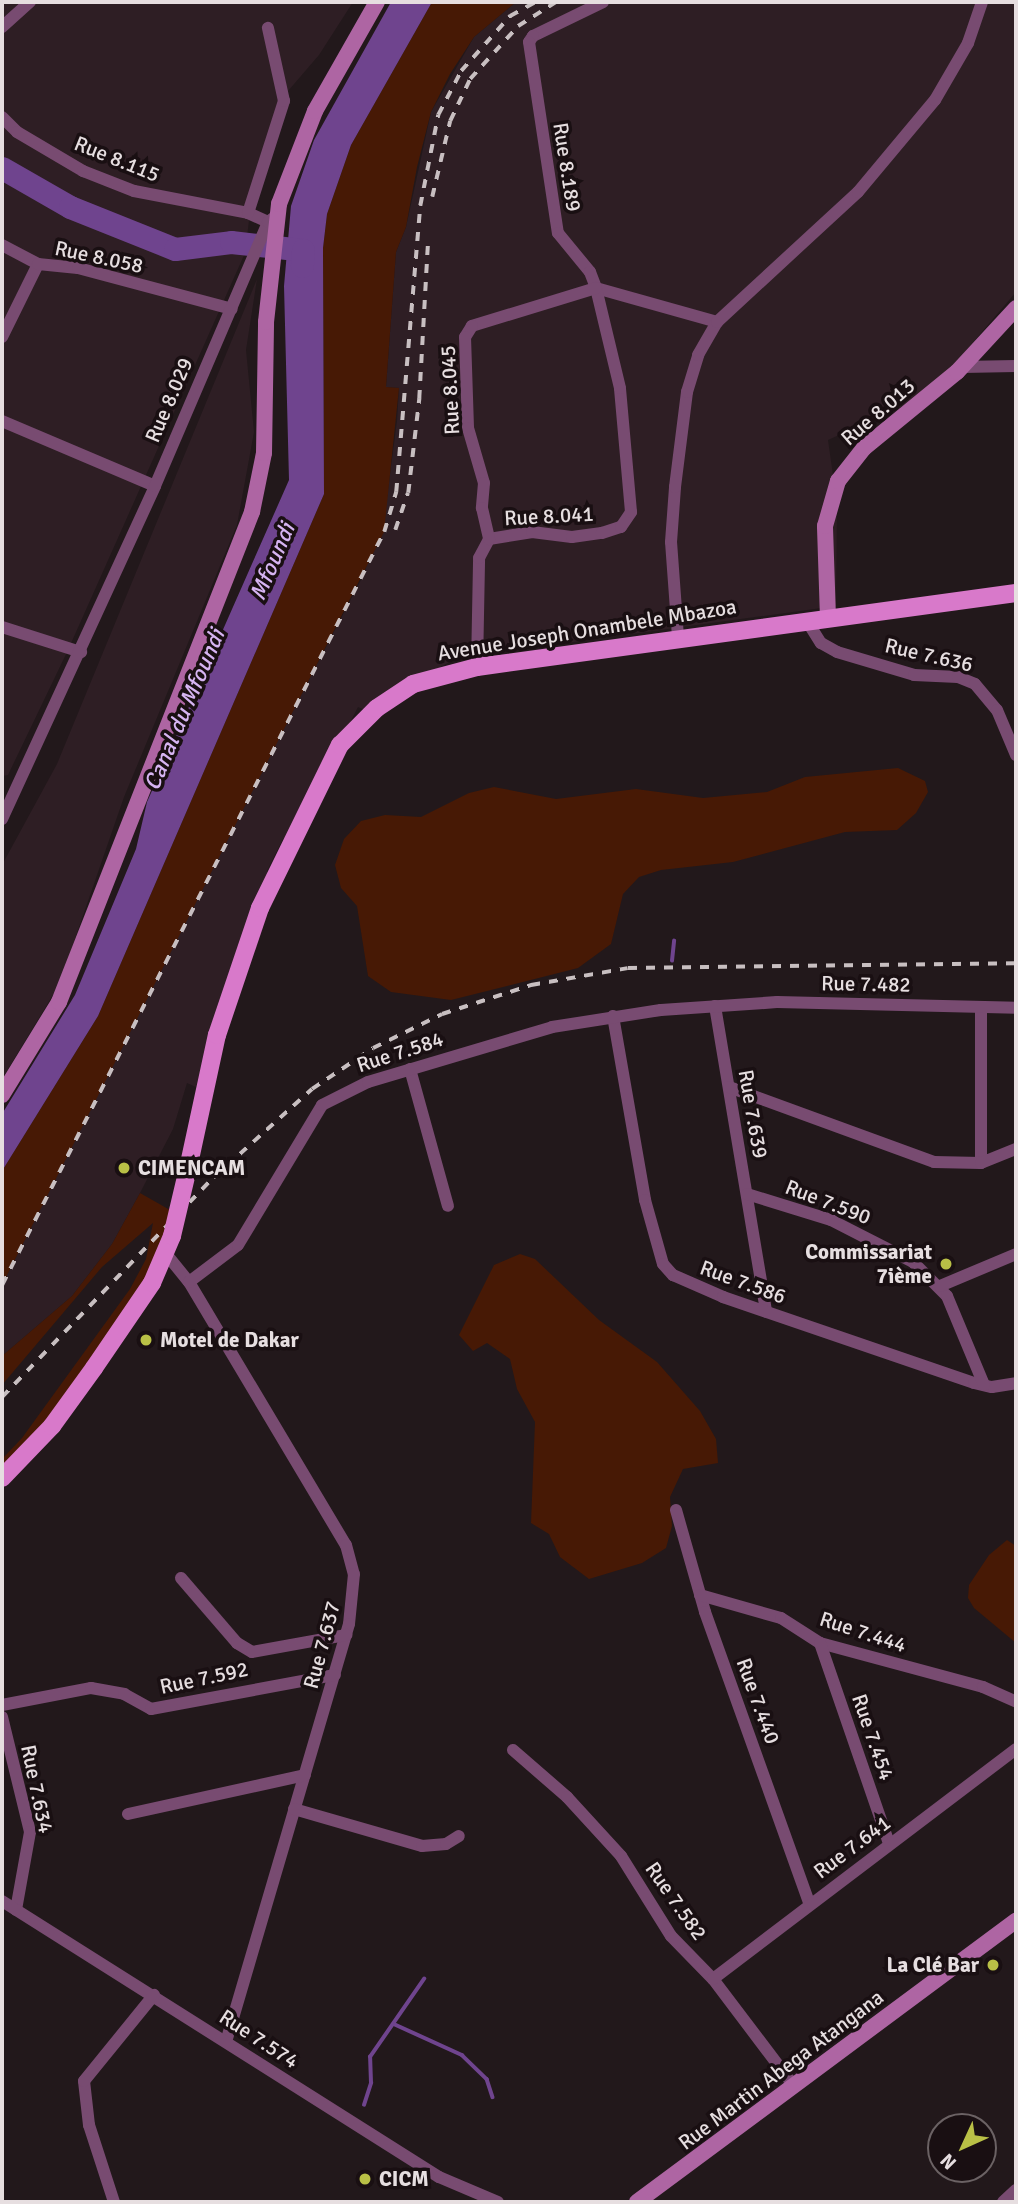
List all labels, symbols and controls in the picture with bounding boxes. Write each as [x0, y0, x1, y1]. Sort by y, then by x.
street label: Rue 8.189 [548, 121, 586, 213]
street label: Rue 8.115 [71, 131, 163, 187]
street label: Rue 8.058 [53, 235, 145, 279]
street label: Rue 8.045 [435, 345, 465, 435]
street label: Rue 8.029 [140, 354, 198, 446]
street label: Rue 8.013 [836, 373, 920, 451]
street label: Rue 8.041 [504, 501, 594, 531]
water label: Mfoundi [244, 519, 302, 605]
street label: Avenue Joseph Onambele Mbazoa [436, 594, 738, 666]
water label: Canal du Mfoundi [139, 625, 231, 795]
street label: Rue 7.636 [883, 633, 975, 677]
street label: Rue 7.482 [821, 971, 911, 997]
street label: Rue 7.584 [353, 1026, 447, 1078]
street label: Rue 7.639 [733, 1068, 773, 1160]
place label: CIMENCAM [138, 1155, 245, 1181]
marker: CIMENCAM [116, 1160, 132, 1176]
street label: Rue 7.590 [782, 1174, 874, 1230]
place label: Commissariat 7ième [805, 1239, 932, 1289]
street label: Rue 7.586 [697, 1255, 789, 1309]
marker: Commissariat 7ième [938, 1256, 954, 1272]
place label: Motel de Dakar [160, 1327, 299, 1353]
marker: Motel de Dakar [138, 1332, 154, 1348]
street label: Rue 7.637 [298, 1598, 346, 1692]
street label: Rue 7.444 [816, 1606, 910, 1658]
street label: Rue 7.440 [731, 1655, 785, 1747]
street label: Rue 7.592 [158, 1656, 250, 1700]
street label: Rue 7.454 [847, 1691, 899, 1783]
street label: Rue 7.634 [15, 1743, 59, 1835]
street label: Rue 7.641 [809, 1810, 895, 1884]
street label: Rue 7.582 [640, 1857, 712, 1945]
place label: La Clé Bar [886, 1952, 979, 1978]
marker: La Clé Bar [985, 1957, 1001, 1973]
street label: Rue Martin Abega Atangana [673, 1985, 889, 2155]
street label: Rue 7.574 [215, 2004, 303, 2074]
north arrow [927, 2113, 997, 2183]
text: N [935, 2148, 962, 2175]
place label: CICM [379, 2166, 429, 2192]
marker: CICM [357, 2171, 373, 2187]

